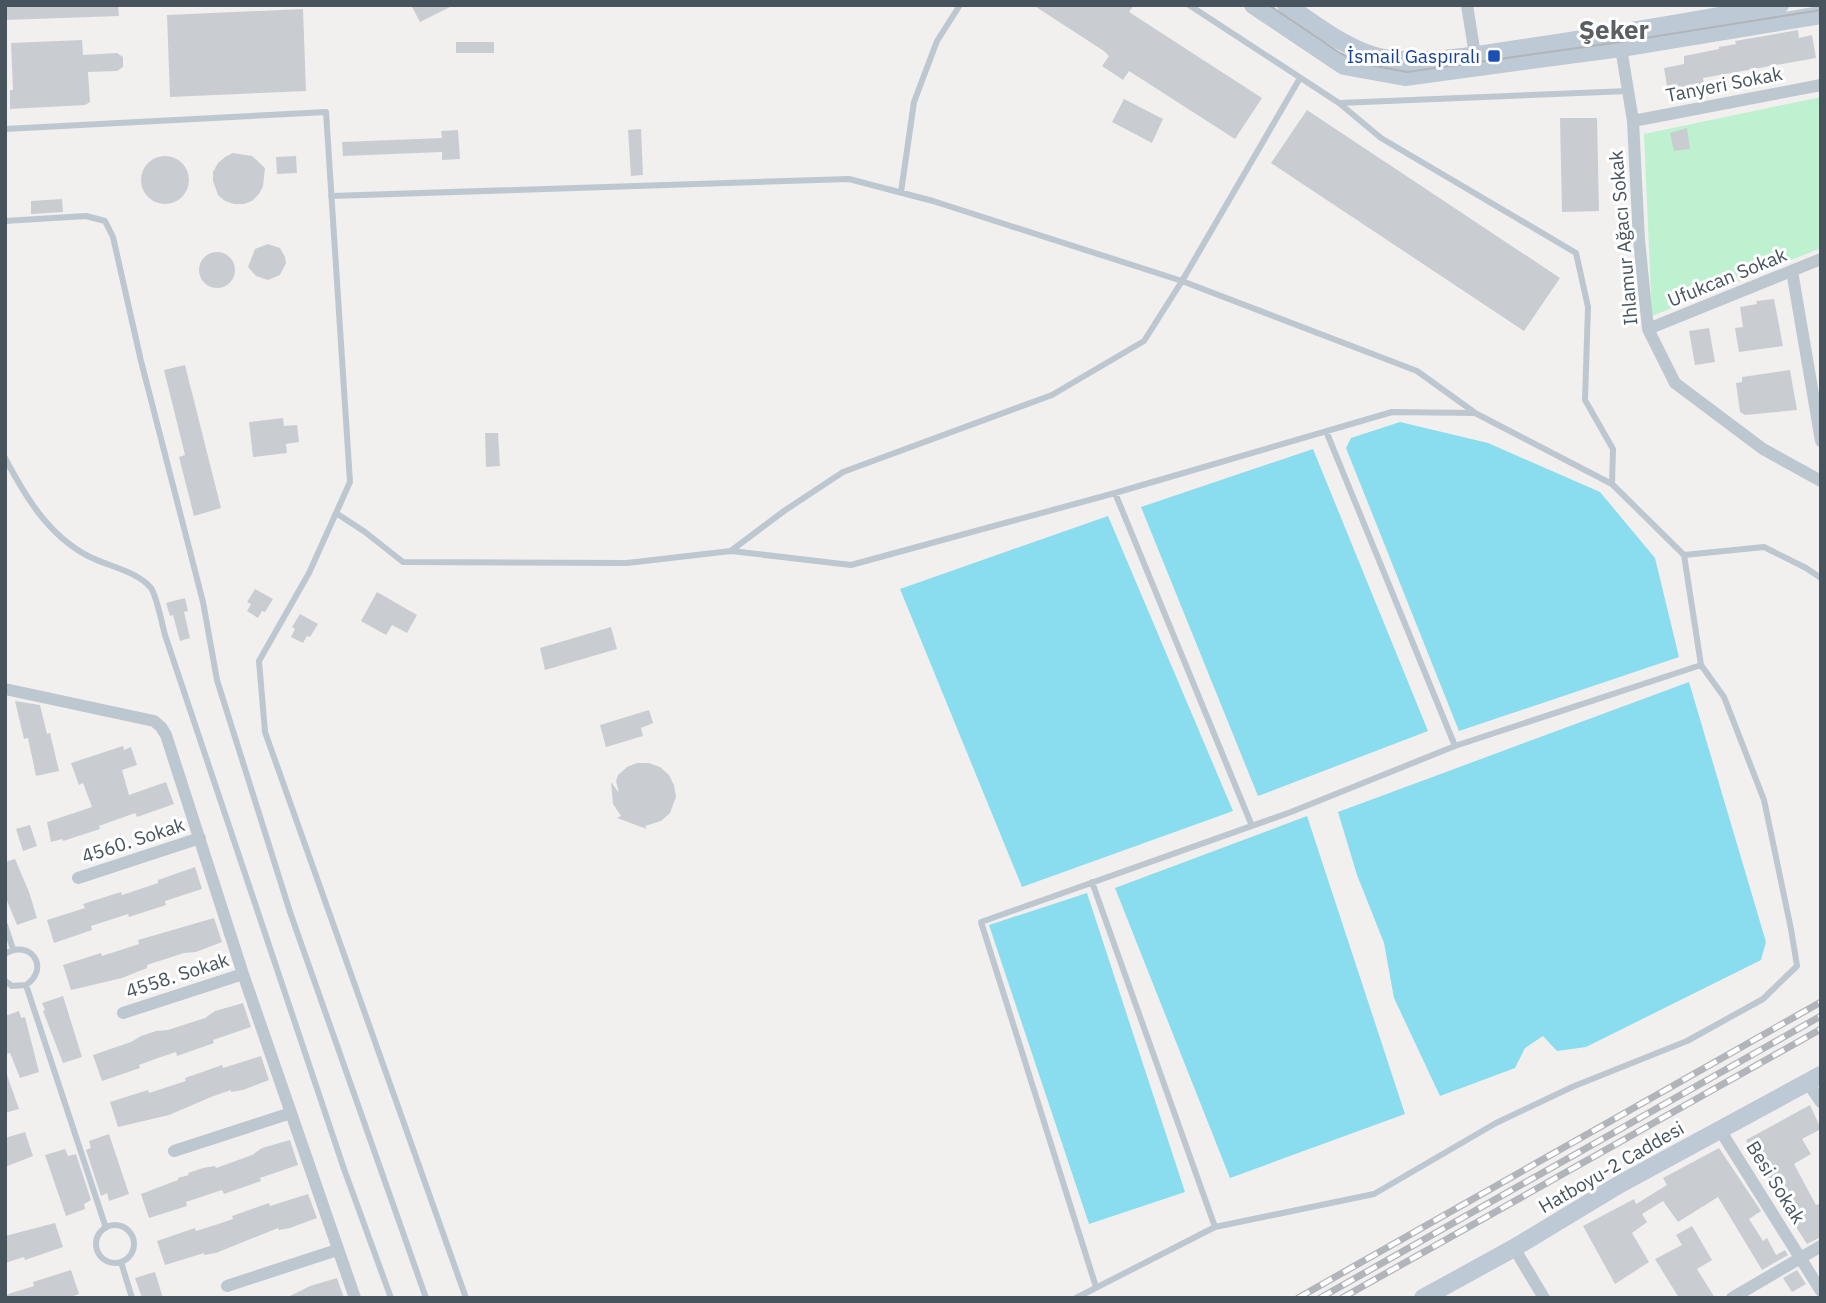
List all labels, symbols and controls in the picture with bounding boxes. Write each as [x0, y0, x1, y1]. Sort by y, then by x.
district label: Şeker [1579, 12, 1649, 46]
place label: İsmail Gaspıralı [1347, 44, 1480, 68]
marker: İsmail Gaspıralı [1486, 48, 1502, 64]
street label: Tanyeri Sokak [1664, 61, 1784, 107]
street label: Ihlamur Ağacı Sokak [1603, 150, 1643, 326]
street label: Ufukcan Sokak [1664, 242, 1790, 312]
street label: 4560. Sokak [78, 812, 188, 868]
street label: 4558. Sokak [122, 947, 232, 1003]
street label: Hatboyu-2 Caddesi [1534, 1116, 1688, 1218]
street label: Besi Sokak [1741, 1136, 1811, 1228]

